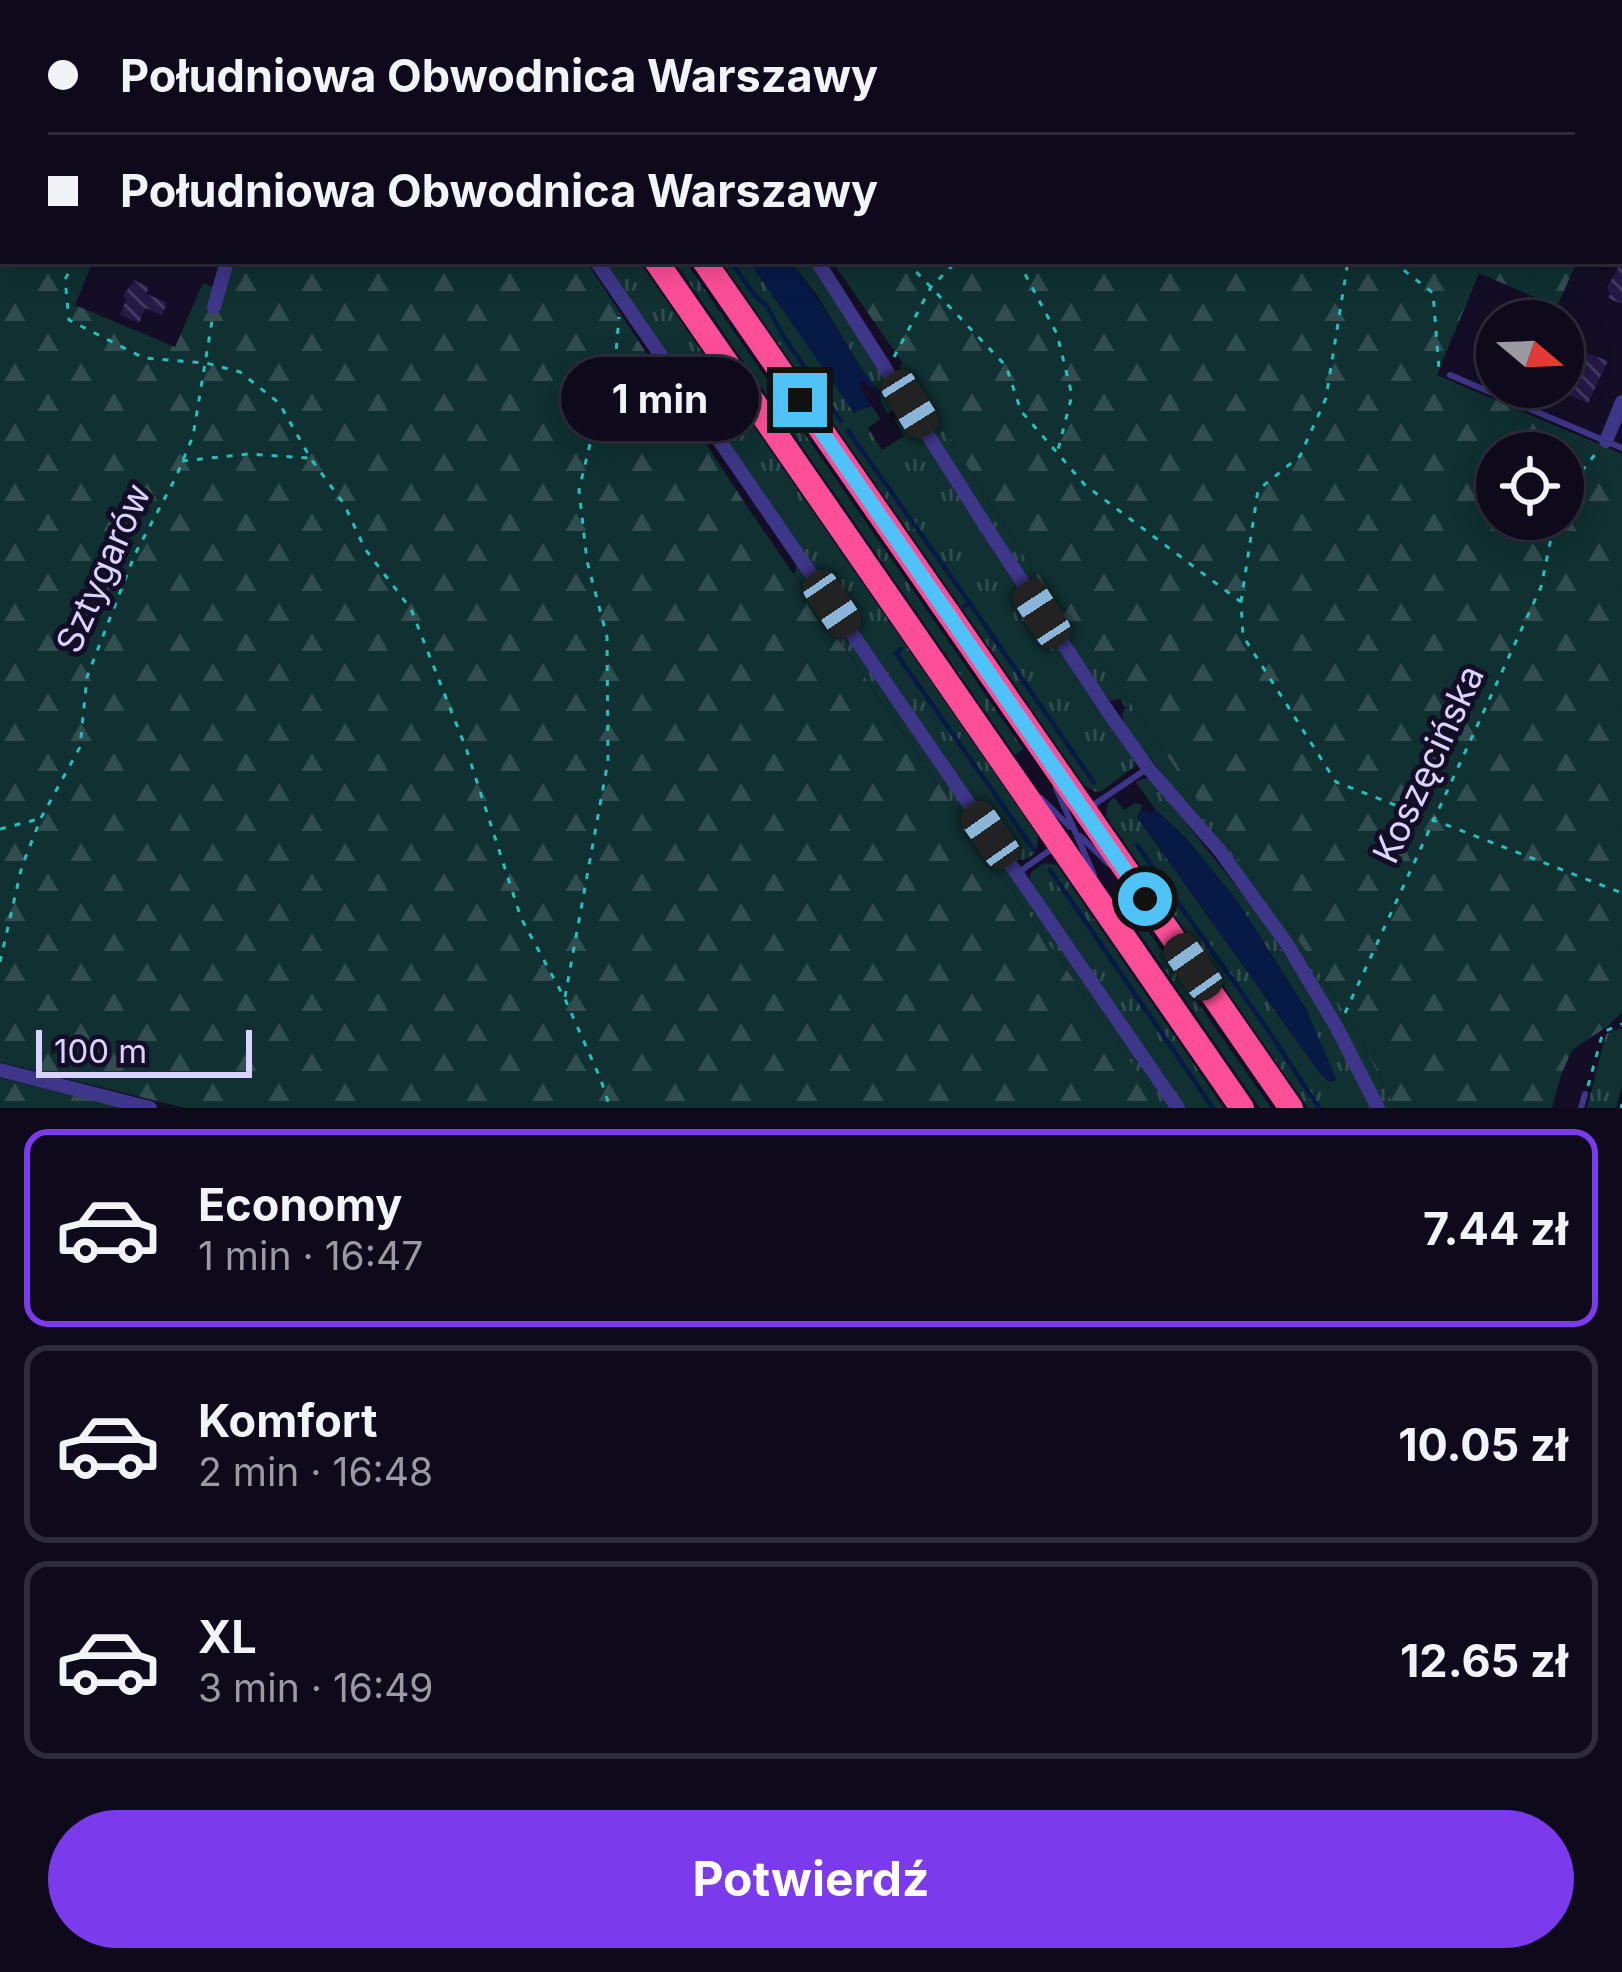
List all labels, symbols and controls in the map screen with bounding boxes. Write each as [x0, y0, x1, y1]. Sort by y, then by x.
text: Południowa Obwodnica Warszawy [120, 48, 878, 103]
text: Południowa Obwodnica Warszawy [120, 163, 878, 218]
north arrow [1476, 300, 1584, 408]
map controls [1476, 300, 1584, 540]
callout: 1 min [560, 358, 758, 442]
car [876, 364, 944, 444]
route end [773, 373, 827, 427]
text: 1 min [612, 375, 708, 422]
button: locate [1476, 432, 1584, 540]
street label: Sztygarów [46, 477, 160, 659]
car [797, 564, 867, 644]
car [1007, 574, 1077, 654]
street label: Koszęcińska [1363, 658, 1493, 870]
car [955, 795, 1025, 875]
route start [1118, 872, 1172, 926]
car [1158, 927, 1228, 1007]
scale bar [36, 1024, 252, 1077]
text: 100 m [54, 1031, 147, 1071]
icon: car [54, 1174, 162, 1282]
text: Economy [198, 1177, 402, 1232]
text: 7.44 zł [1423, 1201, 1568, 1256]
text: 1 min · 16:47 [198, 1232, 423, 1279]
icon: car [54, 1390, 162, 1498]
text: Komfort [198, 1393, 377, 1448]
text: 10.05 zł [1398, 1417, 1568, 1472]
text: 2 min · 16:48 [198, 1448, 433, 1495]
icon: car [54, 1606, 162, 1714]
text: XL [198, 1609, 257, 1664]
text: 12.65 zł [1400, 1633, 1568, 1688]
text: 3 min · 16:49 [198, 1664, 434, 1711]
button: Potwierdź [48, 1810, 1574, 1948]

